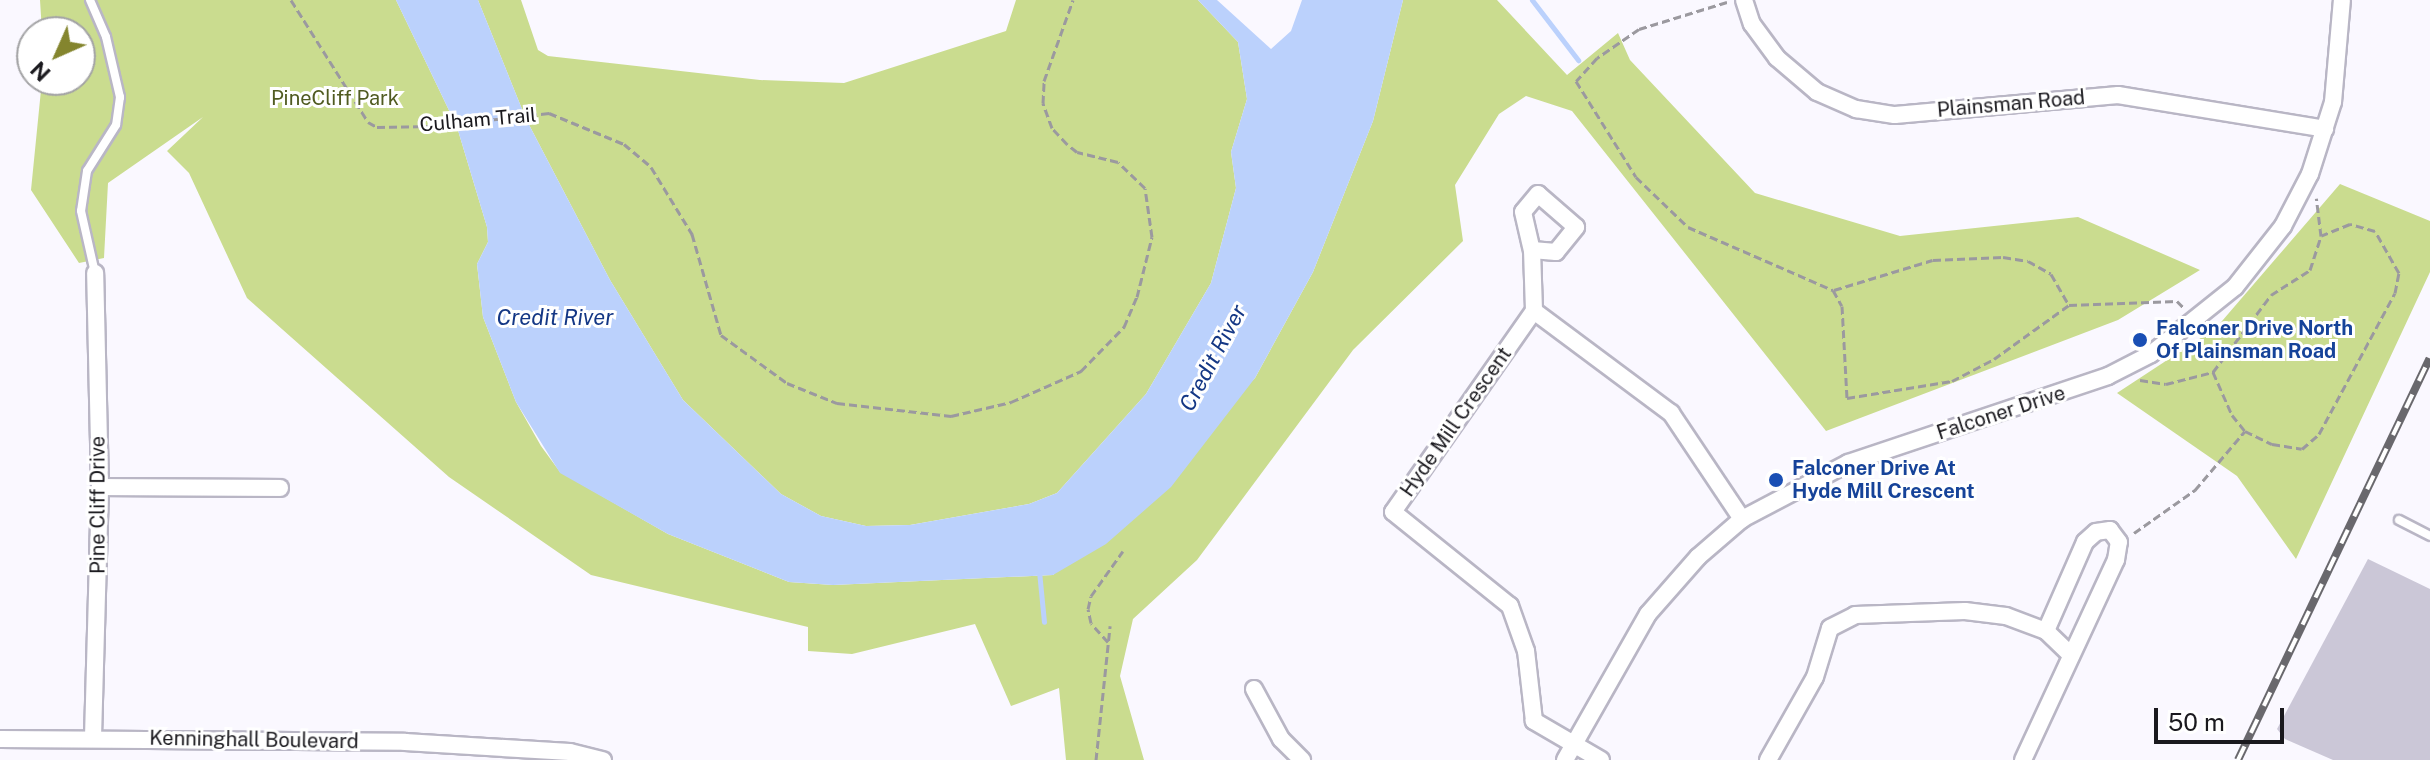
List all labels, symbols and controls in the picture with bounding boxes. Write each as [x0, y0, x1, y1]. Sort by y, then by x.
north arrow [16, 16, 96, 96]
text: N [25, 56, 56, 87]
park label: PineCliff Park [271, 86, 399, 110]
street label: Plainsman Road [1936, 86, 2086, 122]
street label: Culham Trail [419, 103, 537, 137]
water label: Credit River [1174, 300, 1252, 416]
water label: Credit River [497, 305, 613, 331]
place label: Falconer Drive North Of Plainsman Road [2156, 316, 2353, 363]
marker: Falconer Drive North Of Plainsman Road [2131, 331, 2149, 349]
street label: Hyde Mill Crescent [1395, 343, 1517, 501]
street label: Falconer Drive [1934, 381, 2068, 445]
street label: Pine Cliff Drive [86, 436, 110, 574]
place label: Falconer Drive At Hyde Mill Crescent [1792, 456, 1975, 503]
marker: Falconer Drive At Hyde Mill Crescent [1767, 471, 1785, 489]
scale bar [2158, 692, 2288, 742]
text: 50 m [2168, 708, 2225, 736]
street label: Kenninghall Boulevard [149, 726, 359, 754]

